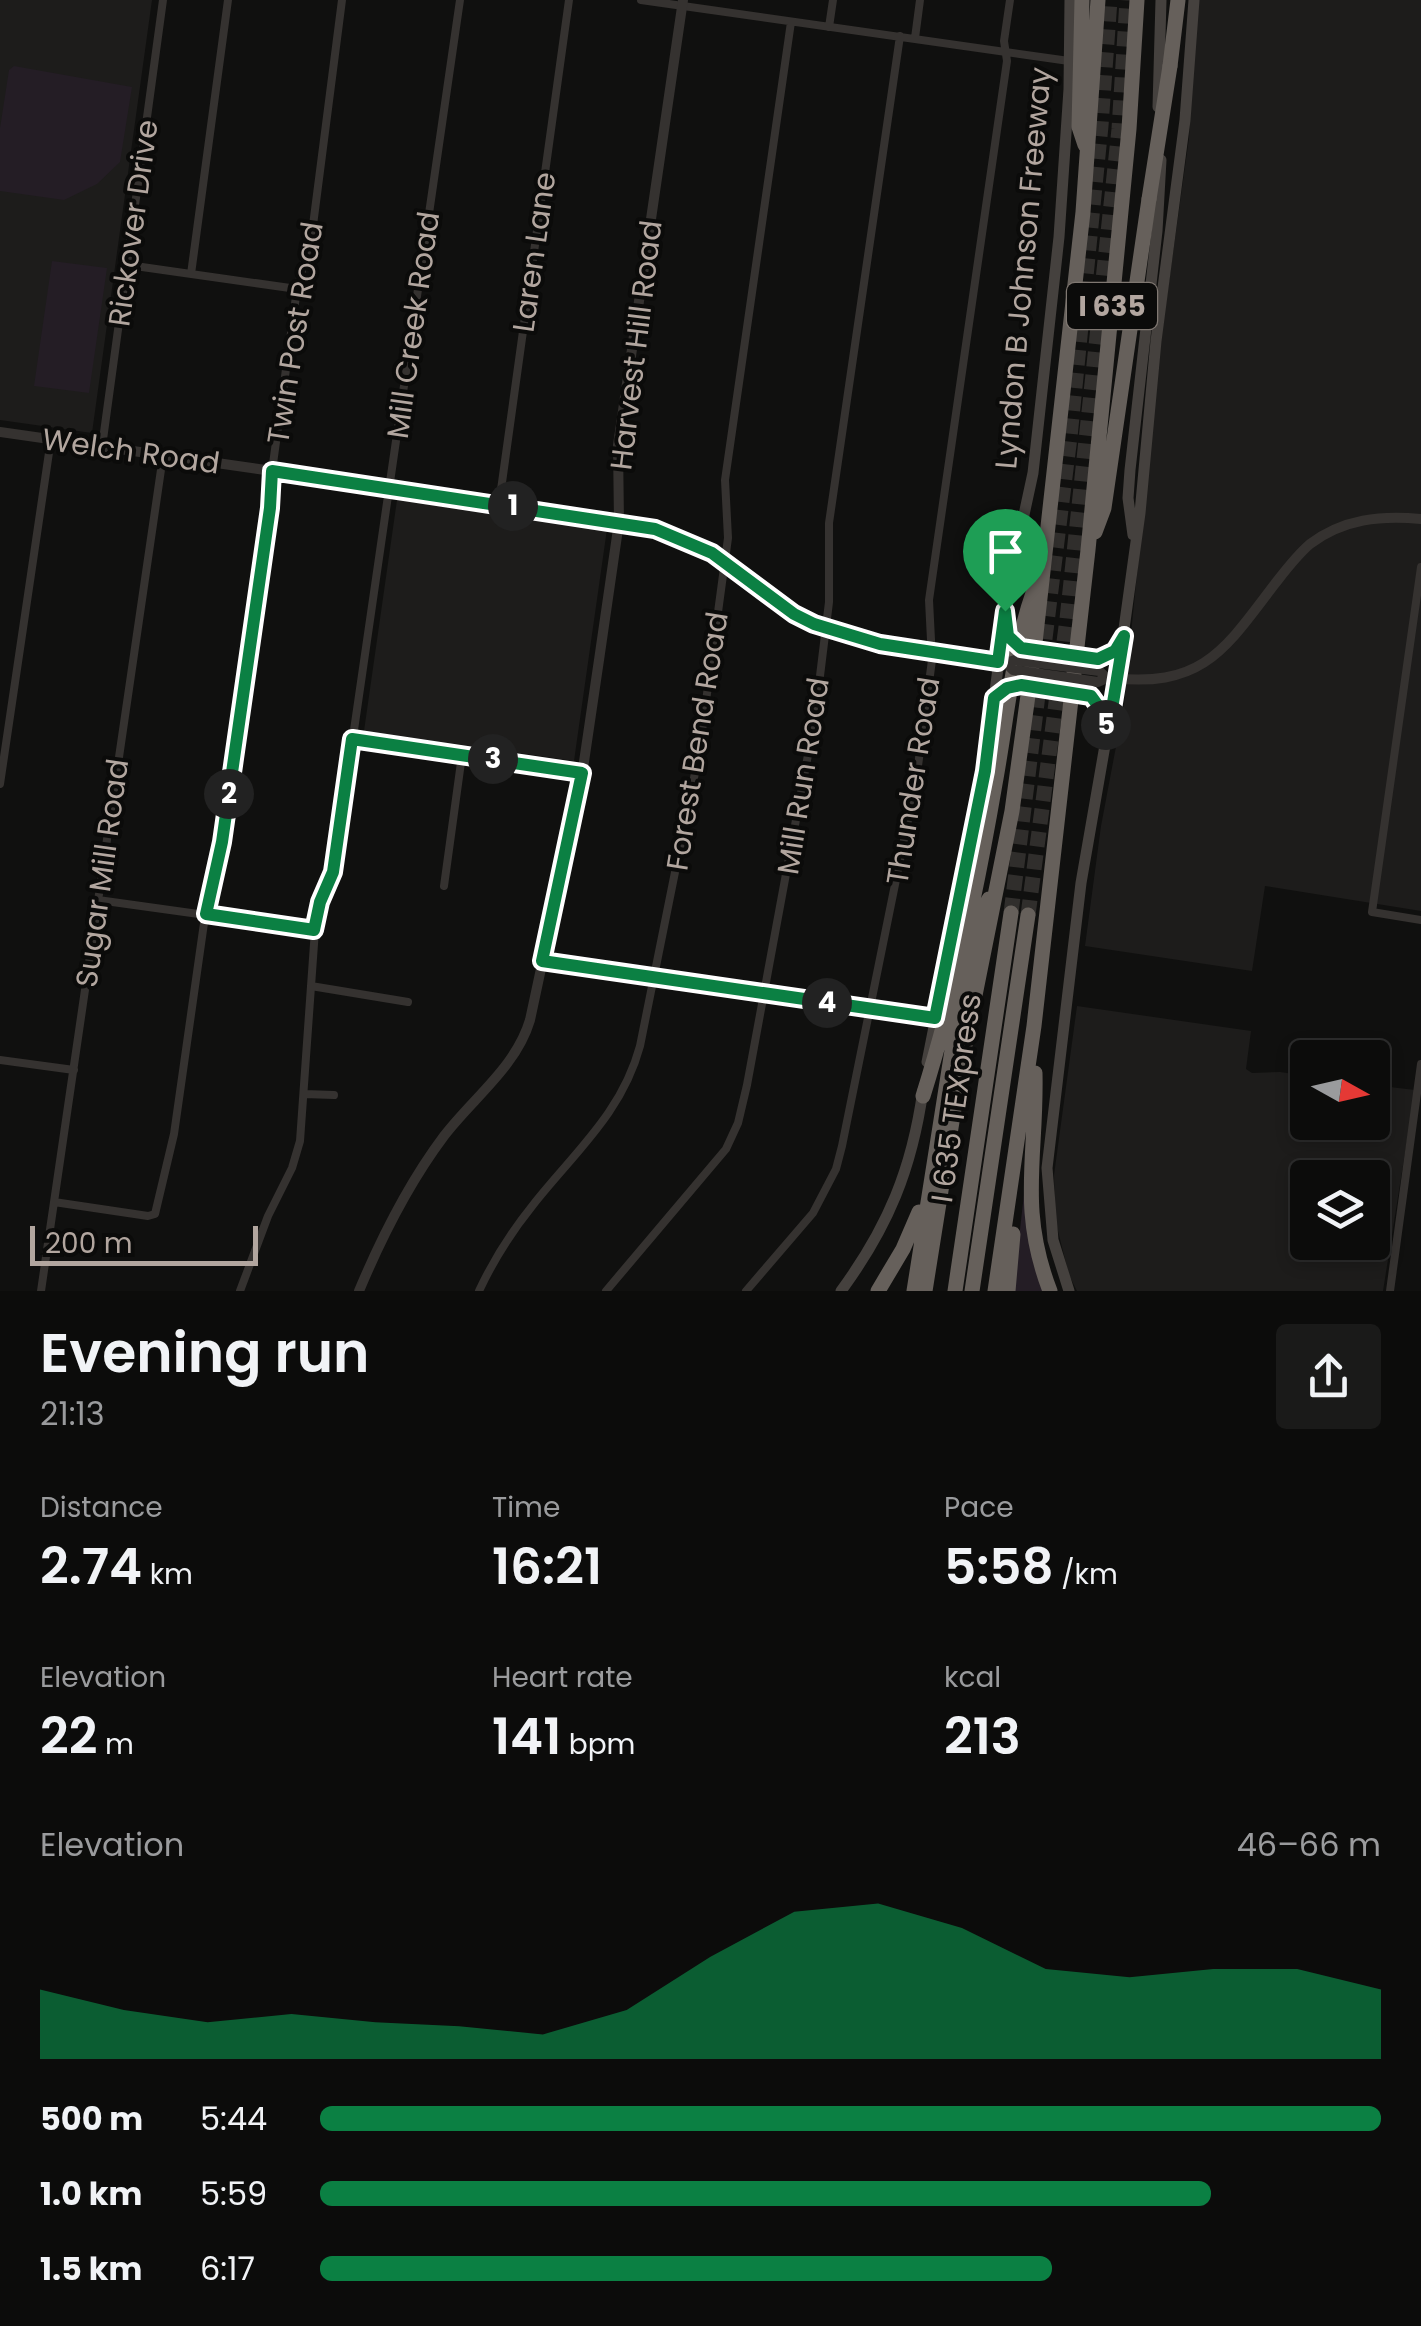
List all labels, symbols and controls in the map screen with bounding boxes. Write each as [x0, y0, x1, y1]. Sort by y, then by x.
street label: Lyndon B Johnson Freeway [984, 65, 1062, 471]
street label: Rickover Drive [97, 117, 169, 329]
street label: Laren Lane [501, 169, 567, 335]
street label: Mill Creek Road [376, 209, 450, 441]
street label: Harvest Hill Road [599, 218, 673, 472]
street label: Twin Post Road [256, 219, 334, 447]
road number: I 635 [1067, 283, 1157, 329]
street label: Welch Road [40, 417, 222, 485]
pin: 1 [488, 481, 538, 531]
text: 1 [508, 486, 518, 525]
pin [963, 509, 1048, 612]
icon: arrive [978, 524, 1033, 579]
street label: Forest Bend Road [655, 609, 739, 873]
street label: Thunder Road [875, 674, 951, 888]
street label: Mill Run Road [766, 675, 840, 877]
pin: 5 [1081, 700, 1131, 750]
text: 5 [1097, 705, 1115, 744]
pin: 3 [468, 734, 518, 784]
text: 3 [485, 739, 501, 778]
street label: Sugar Mill Road [65, 756, 139, 990]
pin: 2 [204, 769, 254, 819]
text: 2 [221, 774, 237, 813]
pin: 4 [802, 978, 852, 1028]
text: 4 [818, 983, 836, 1022]
street label: I 635 TEXpress [920, 991, 992, 1205]
north arrow [1290, 1040, 1390, 1140]
map controls [1290, 1040, 1390, 1260]
button: layers [1290, 1160, 1390, 1260]
scale bar [30, 1221, 258, 1266]
text: 200 m [45, 1224, 133, 1263]
text: Evening run [40, 1314, 369, 1391]
button: share [1276, 1324, 1381, 1429]
text: 21:13 [40, 1391, 105, 1436]
text: Distance [40, 1488, 163, 1527]
text: Time [492, 1488, 560, 1527]
text: Pace [944, 1488, 1014, 1527]
text: 2.74 [40, 1531, 142, 1602]
text: 16:21 [492, 1531, 602, 1602]
text: 5:58 [944, 1531, 1054, 1602]
text: km [142, 1555, 193, 1594]
text: /km [1054, 1555, 1118, 1594]
text: Elevation [40, 1658, 166, 1697]
text: Heart rate [492, 1658, 633, 1697]
text: kcal [944, 1658, 1001, 1697]
text: 22 [40, 1701, 97, 1772]
text: 141 [492, 1701, 561, 1772]
text: 213 [944, 1701, 1021, 1772]
text: m [97, 1725, 134, 1764]
text: bpm [561, 1725, 635, 1764]
text: Elevation [40, 1822, 184, 1867]
text: 46–66 m [1237, 1822, 1381, 1867]
text: 500 m [40, 2096, 143, 2141]
text: 5:44 [200, 2096, 267, 2141]
text: 1.0 km [40, 2171, 142, 2216]
text: 5:59 [200, 2171, 267, 2216]
text: 1.5 km [40, 2246, 142, 2291]
text: 6:17 [200, 2246, 255, 2291]

